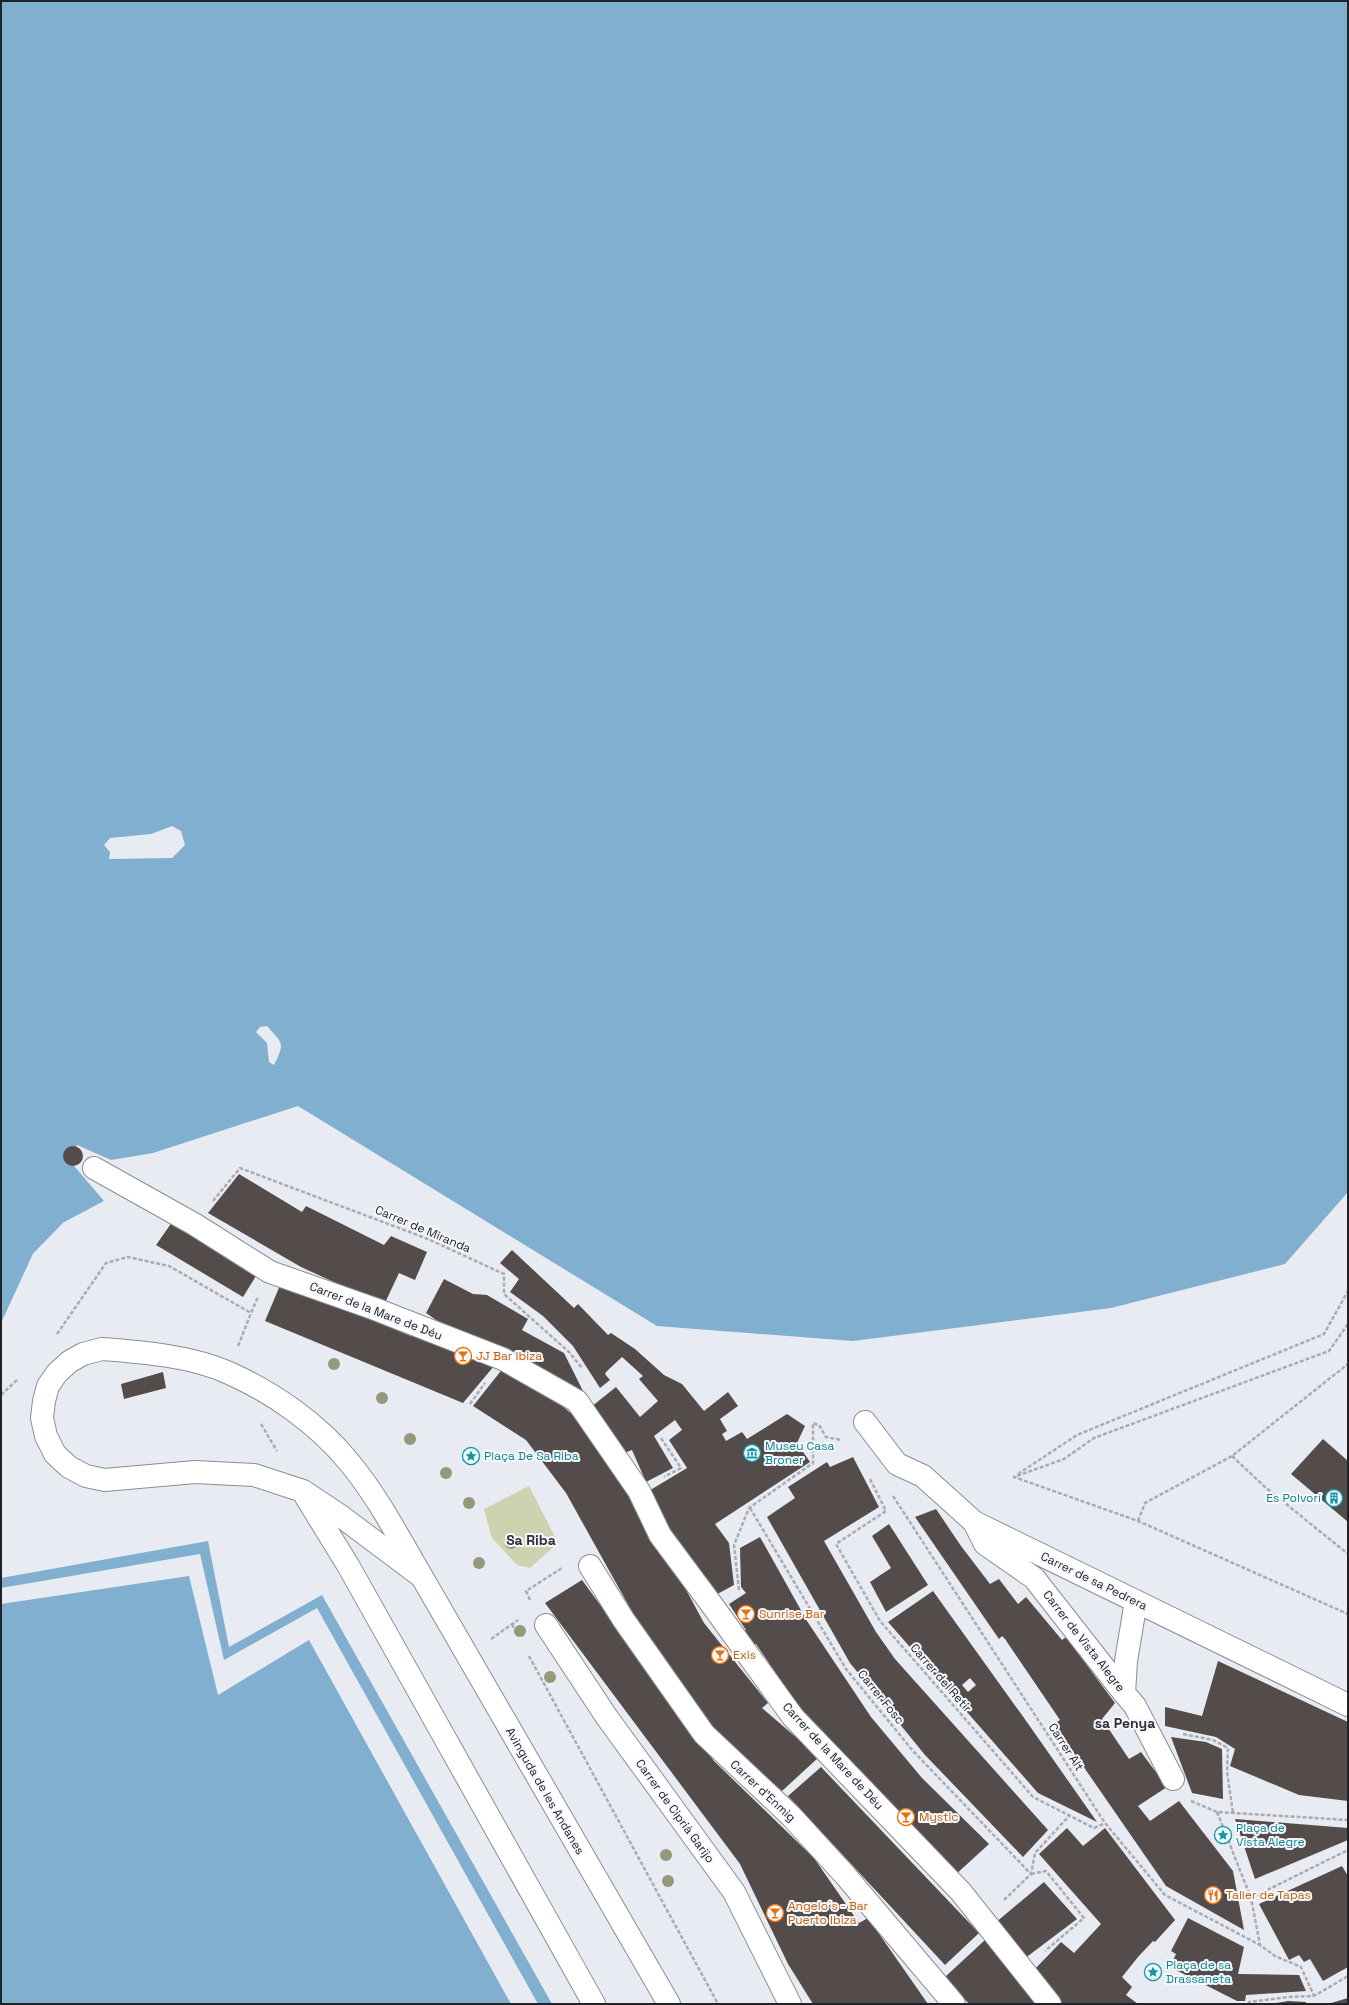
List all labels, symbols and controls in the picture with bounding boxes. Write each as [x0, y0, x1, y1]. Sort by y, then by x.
street label: Carrer de Miranda [373, 1202, 473, 1256]
street label: Carrer de la Mare de Déu [307, 1278, 445, 1344]
bar icon: JJ Bar Ibiza [453, 1346, 473, 1366]
place label: JJ Bar Ibiza [476, 1348, 542, 1364]
place label: Museu Casa Broner [765, 1438, 834, 1468]
museum icon: Museu Casa Broner [742, 1443, 762, 1463]
place icon: Plaça De Sa Riba [461, 1446, 481, 1466]
place label: Plaça De Sa Riba [484, 1448, 579, 1464]
building icon: Es Polvorí [1324, 1488, 1344, 1508]
place label: Es Polvorí [1266, 1490, 1321, 1506]
district label: Sa Riba [506, 1531, 556, 1549]
street label: Carrer de sa Pedrera [1038, 1548, 1150, 1614]
street label: Carrer de Vista Alegre [1039, 1587, 1129, 1695]
bar icon: Sunrise Bar [736, 1604, 756, 1624]
place label: Sunrise Bar [759, 1606, 825, 1622]
street label: Carrer del Retir [907, 1640, 976, 1716]
bar icon: Exis [710, 1645, 730, 1665]
place label: Exis [733, 1647, 756, 1663]
street label: Carrer Fosc [854, 1667, 908, 1727]
street label: Carrer de la Mare de Déu [779, 1699, 887, 1813]
district label: sa Penya [1095, 1714, 1155, 1732]
street label: Carrer Alt [1045, 1720, 1087, 1774]
street label: Avinguda de les Andanes [502, 1724, 588, 1858]
street label: Carrer de Ciprià Garijo [632, 1756, 718, 1866]
street label: Carrer d'Enmig [727, 1757, 799, 1825]
bar icon: Mystic [896, 1807, 916, 1827]
place label: Mystic [919, 1809, 959, 1825]
place label: Plaça de Vista Alegre [1236, 1820, 1305, 1850]
place icon: Plaça de Vista Alegre [1213, 1825, 1233, 1845]
restaurant icon: Taller de Tapas [1203, 1885, 1223, 1905]
place label: Taller de Tapas [1226, 1887, 1311, 1903]
place label: Angelo´s - Bar Puerto Ibiza [788, 1898, 869, 1928]
bar icon: Angelo´s - Bar Puerto Ibiza [765, 1903, 785, 1923]
place label: Plaça de sa Drassaneta [1166, 1957, 1231, 1987]
place icon: Plaça de sa Drassaneta [1143, 1962, 1163, 1982]

